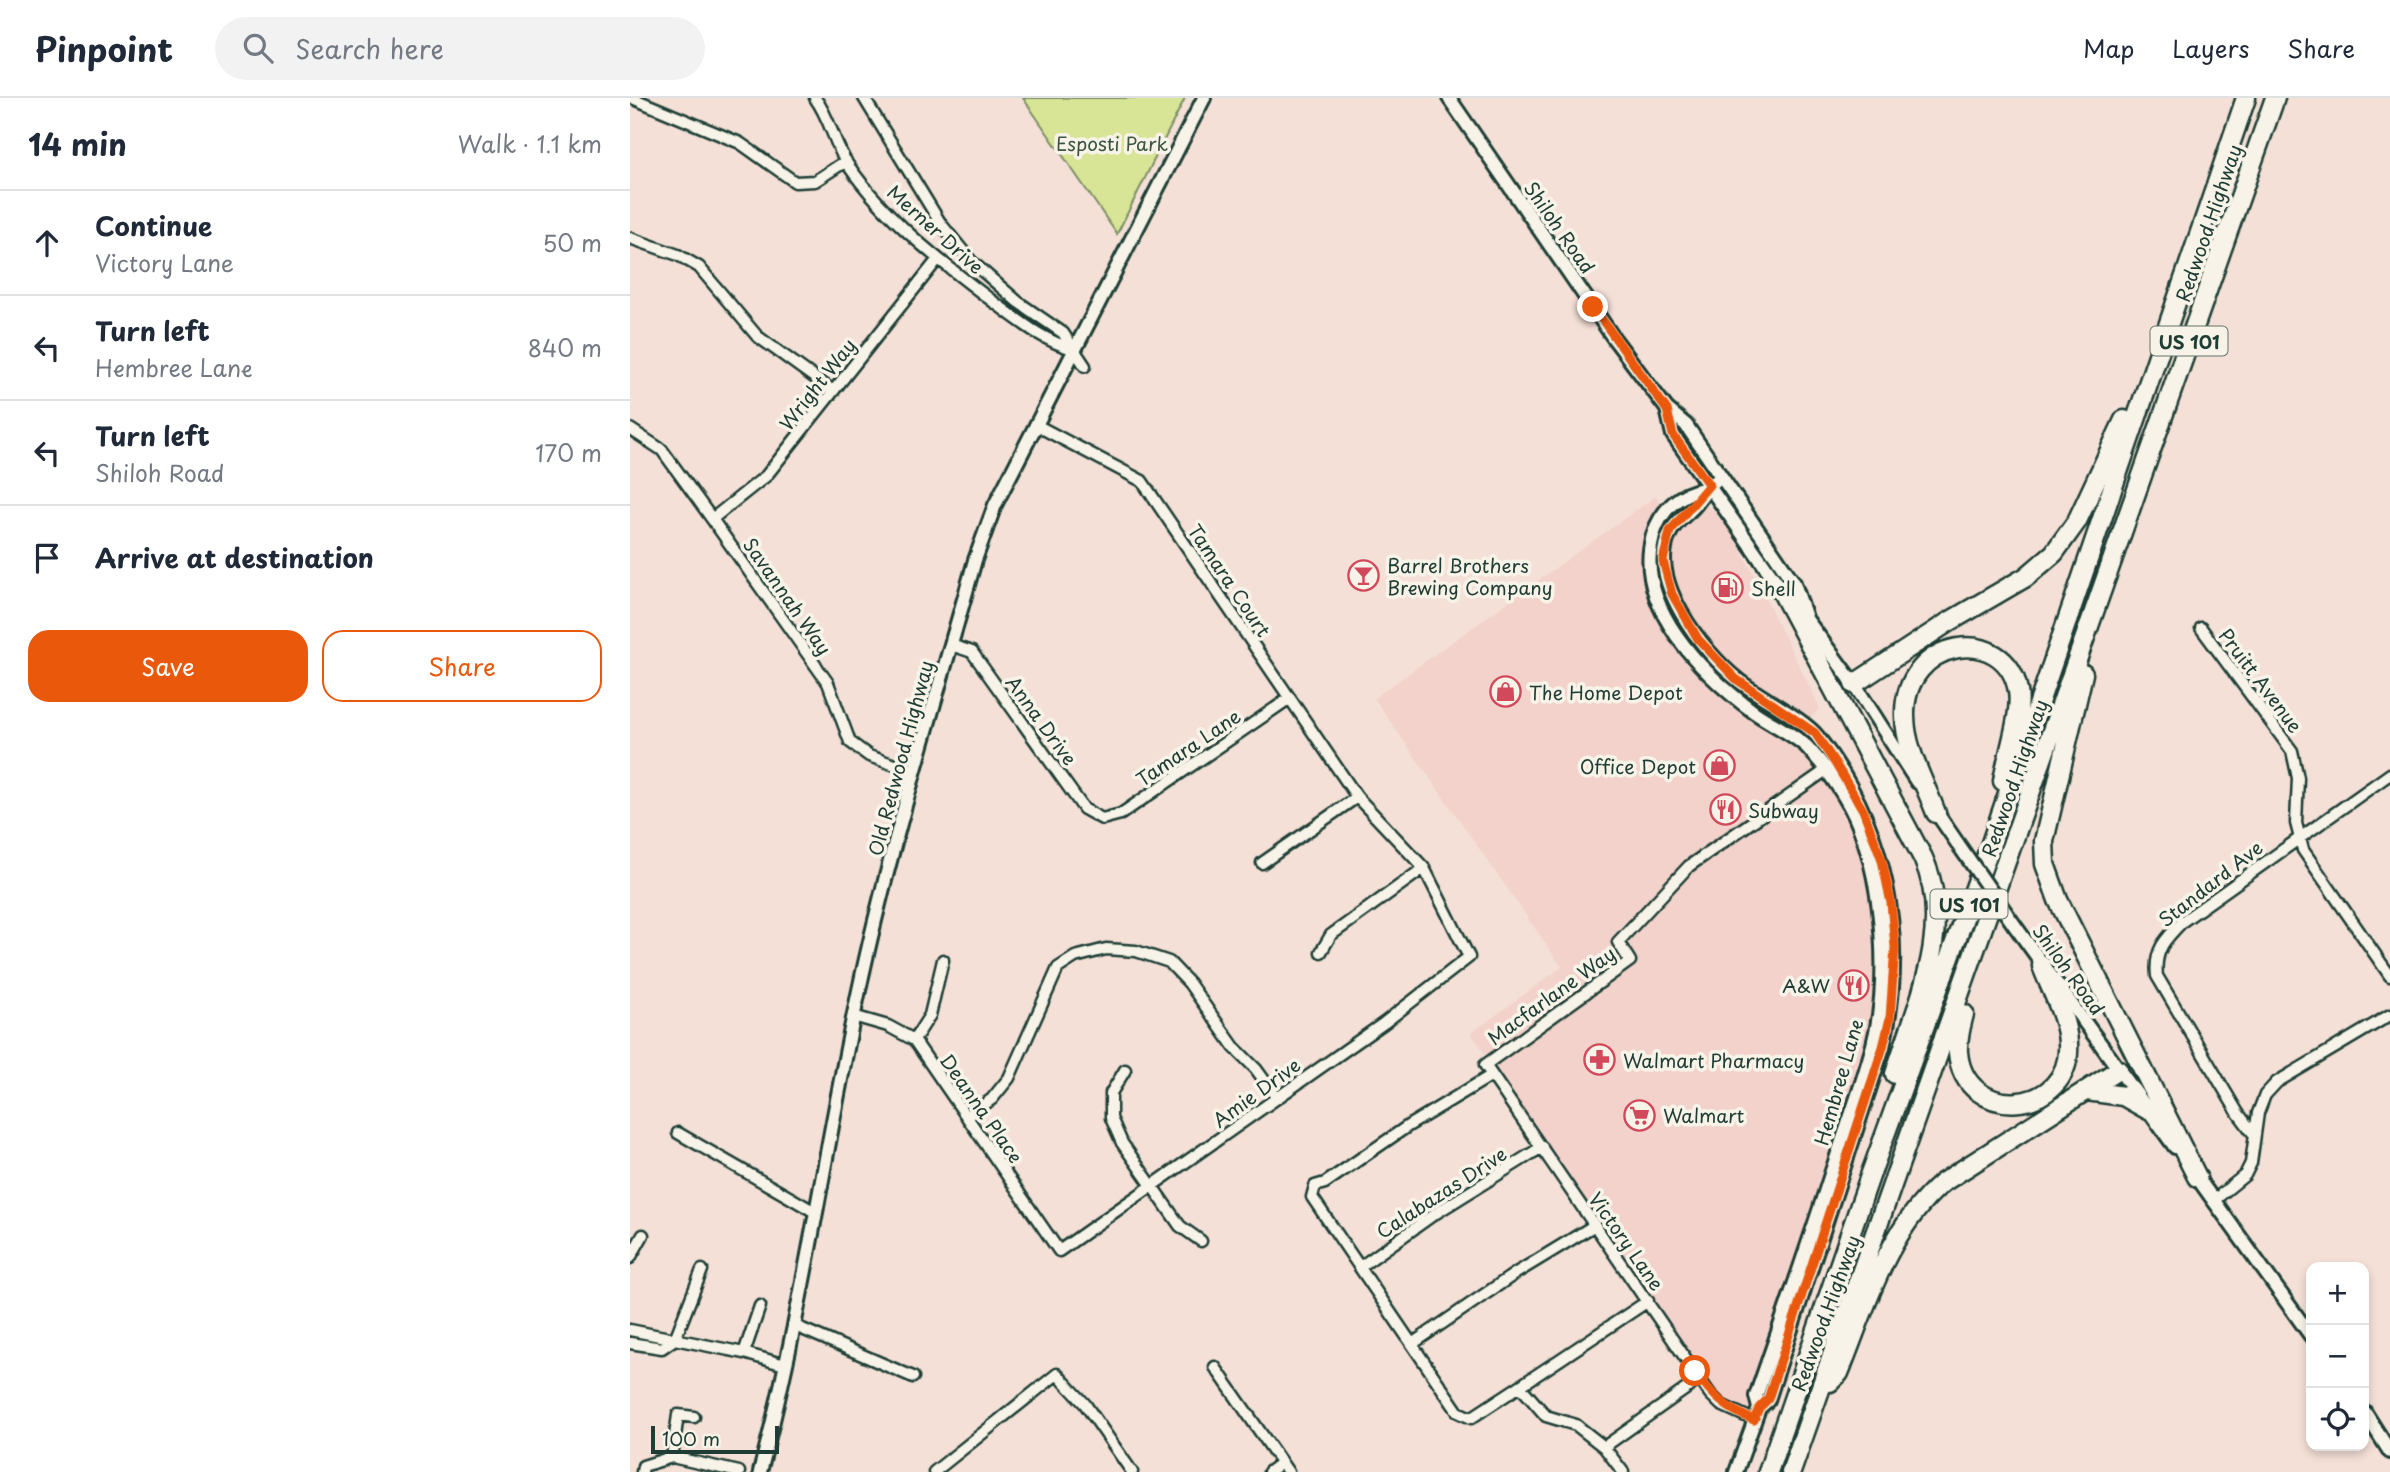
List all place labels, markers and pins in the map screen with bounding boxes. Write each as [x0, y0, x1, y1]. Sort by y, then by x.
place label: Barrel Brothers Brewing Company [1387, 551, 1553, 601]
bar icon: Barrel Brothers Brewing Company [1347, 559, 1381, 593]
fuel station icon: Shell [1711, 571, 1745, 605]
place label: Shell [1751, 574, 1796, 602]
shop icon: The Home Depot [1489, 675, 1523, 709]
place label: The Home Depot [1529, 678, 1683, 706]
shop icon: Office Depot [1702, 749, 1736, 783]
place label: Office Depot [1580, 752, 1696, 780]
restaurant icon: Subway [1708, 793, 1742, 827]
place label: Subway [1748, 796, 1819, 824]
restaurant icon: A&W [1836, 968, 1870, 1002]
place label: A&W [1782, 971, 1831, 999]
pharmacy icon: Walmart Pharmacy [1583, 1043, 1617, 1077]
place label: Walmart Pharmacy [1623, 1046, 1804, 1074]
supermarket icon: Walmart [1623, 1098, 1657, 1132]
place label: Walmart [1663, 1101, 1745, 1129]

